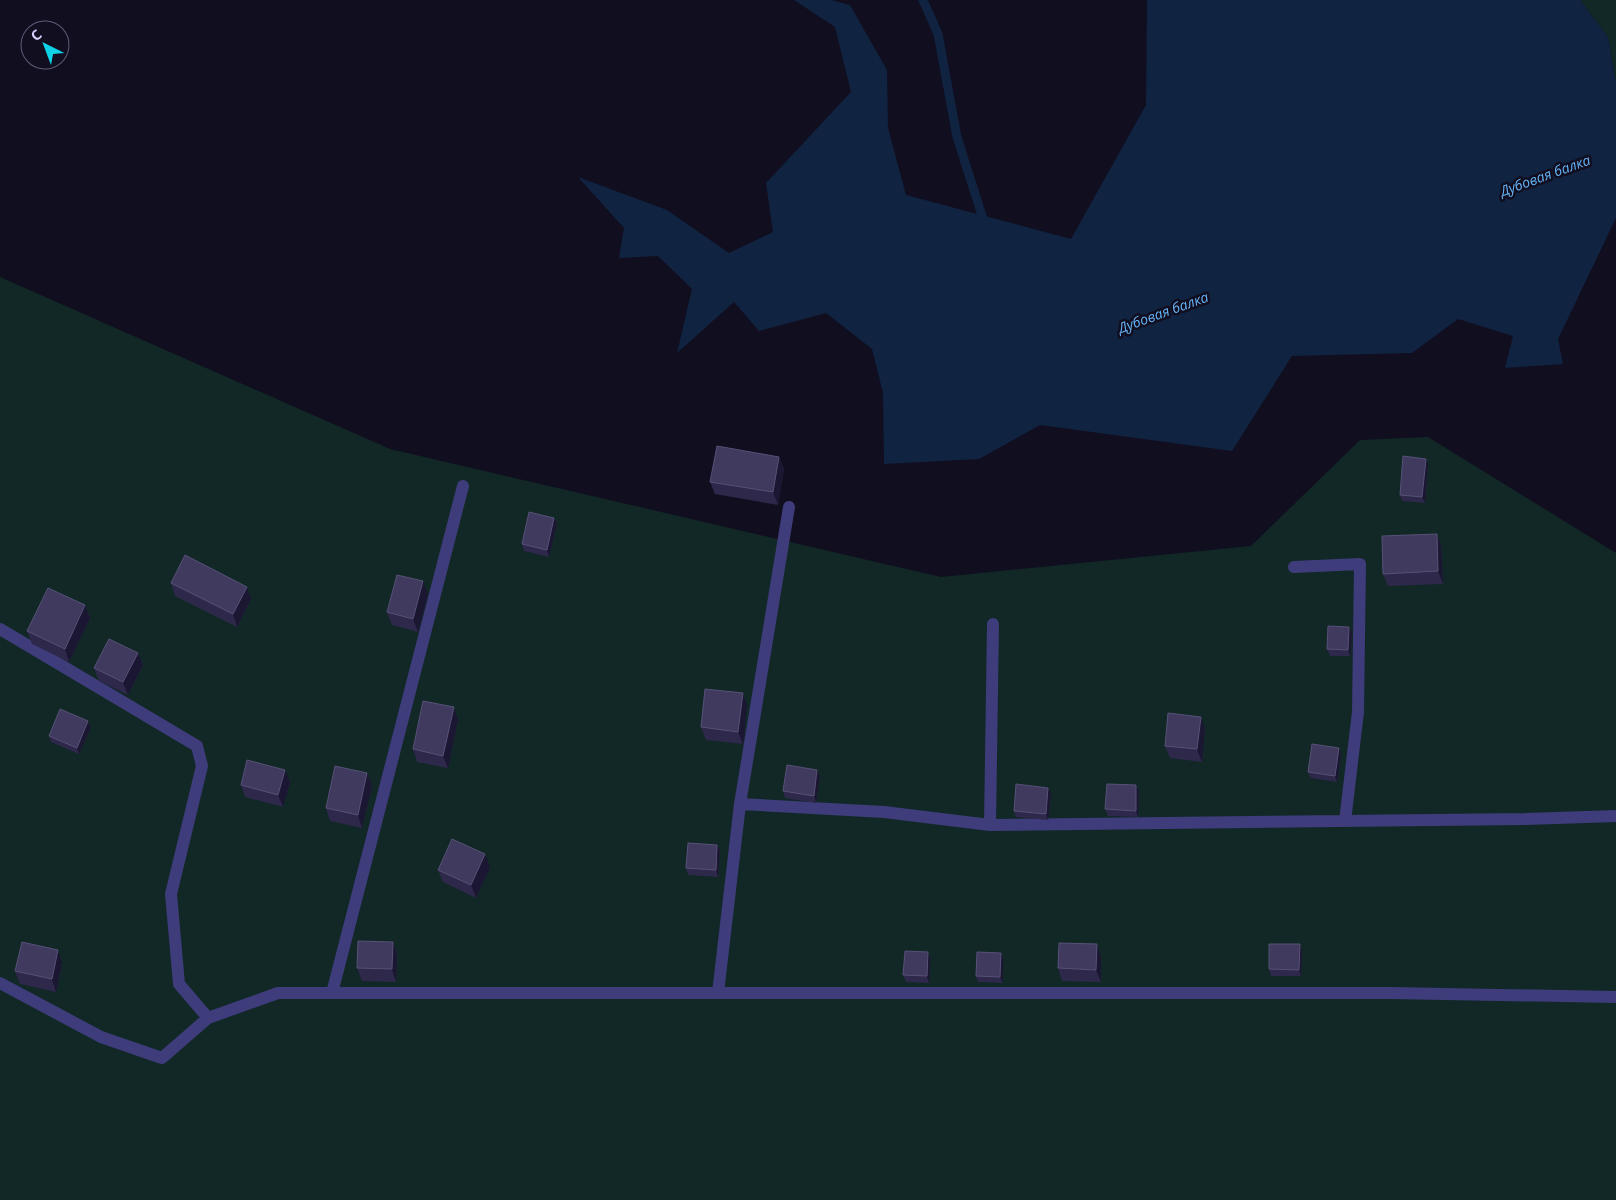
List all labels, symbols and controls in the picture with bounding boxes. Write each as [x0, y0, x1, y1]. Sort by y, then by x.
north arrow [20, 20, 70, 70]
text: С [26, 25, 46, 45]
water label: Дубовая балка [1495, 150, 1593, 201]
water label: Дубовая балка [1113, 287, 1211, 338]

